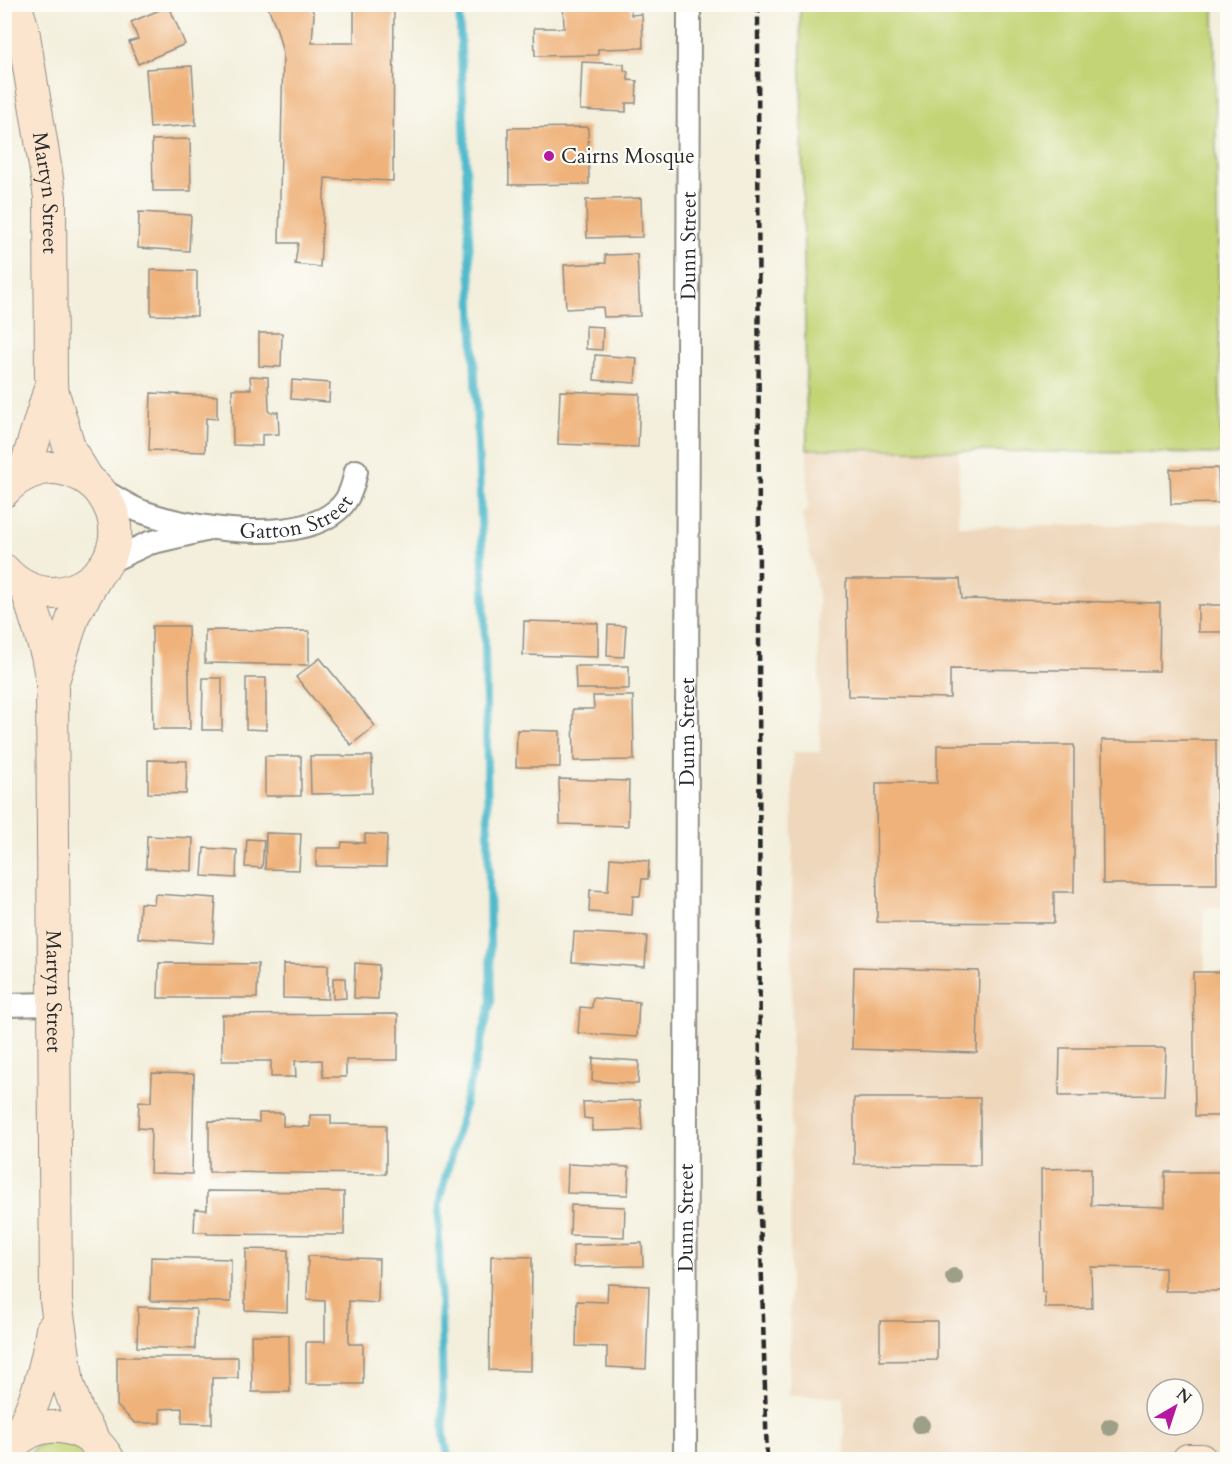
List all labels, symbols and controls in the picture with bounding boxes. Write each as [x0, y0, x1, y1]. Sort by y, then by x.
street label: Martyn Street [25, 130, 65, 254]
place label: Cairns Mosque [561, 142, 695, 171]
marker: Cairns Mosque [542, 149, 556, 163]
street label: Dunn Street [674, 191, 703, 300]
street label: Gatton Street [239, 489, 360, 546]
street label: Dunn Street [672, 677, 702, 786]
street label: Martyn Street [39, 930, 69, 1053]
street label: Dunn Street [671, 1163, 700, 1272]
north arrow [1145, 1377, 1205, 1437]
text: N [1171, 1383, 1196, 1409]

